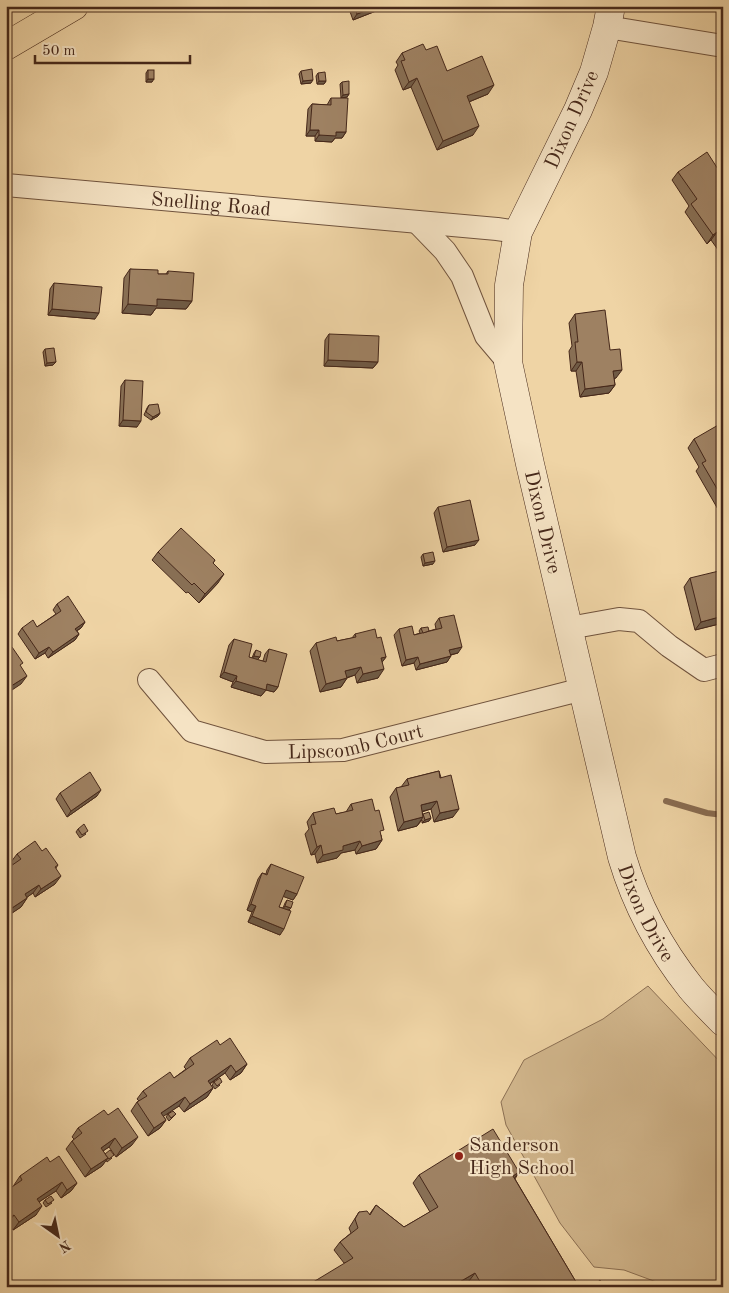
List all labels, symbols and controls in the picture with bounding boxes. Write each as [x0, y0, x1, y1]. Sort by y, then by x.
scale bar [35, 32, 190, 64]
text: 50 m [42, 44, 76, 59]
street label: Dixon Drive [542, 68, 603, 172]
street label: Snelling Road [150, 190, 272, 221]
street label: Dixon Drive [520, 469, 563, 576]
street label: Lipscomb Court [287, 722, 425, 763]
street label: Dixon Drive [613, 862, 677, 966]
place label: Sanderson High School [469, 1136, 575, 1179]
marker: Sanderson High School [453, 1150, 465, 1162]
north arrow [32, 1210, 82, 1260]
text: N [56, 1237, 73, 1255]

